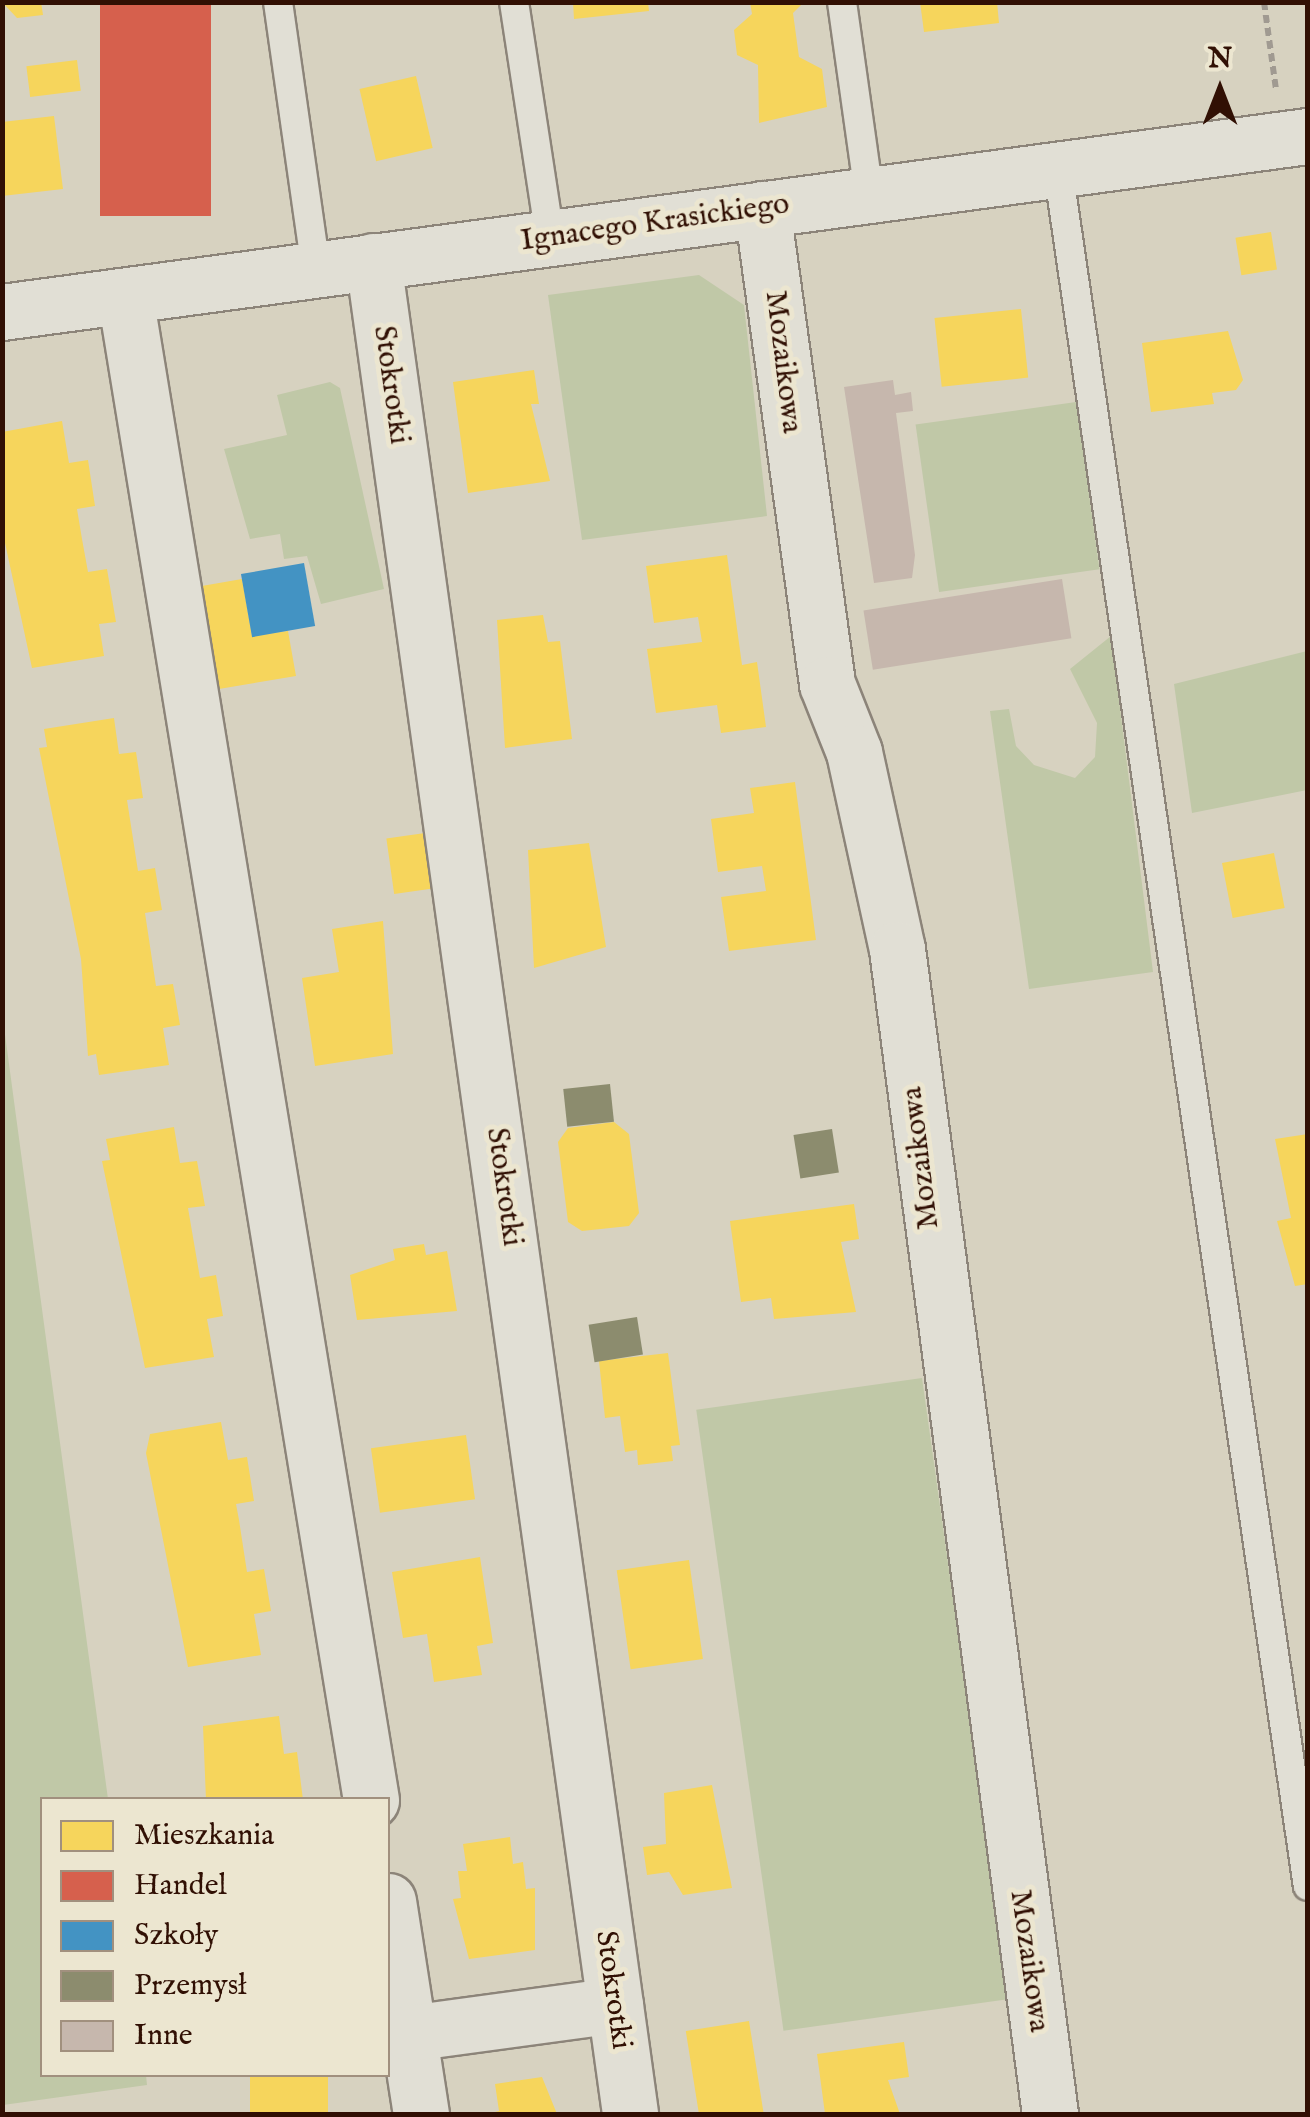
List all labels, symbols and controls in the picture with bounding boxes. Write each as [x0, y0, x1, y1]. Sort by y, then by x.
north arrow [1170, 40, 1270, 140]
text: N [1208, 42, 1232, 77]
street label: Ignacego Krasickiego [518, 186, 792, 260]
street label: Mozaikowa [756, 289, 810, 435]
street label: Stokrotki [365, 323, 417, 447]
street label: Mozaikowa [894, 1085, 948, 1231]
street label: Stokrotki [478, 1125, 530, 1249]
legend [40, 1797, 390, 2077]
text: Mieszkania [134, 1817, 274, 1855]
text: Handel [134, 1867, 227, 1905]
street label: Mozaikowa [1001, 1888, 1057, 2034]
text: Szkoły [134, 1917, 218, 1955]
street label: Stokrotki [587, 1928, 639, 2052]
text: Przemysł [134, 1967, 247, 2005]
text: Inne [134, 2017, 193, 2055]

